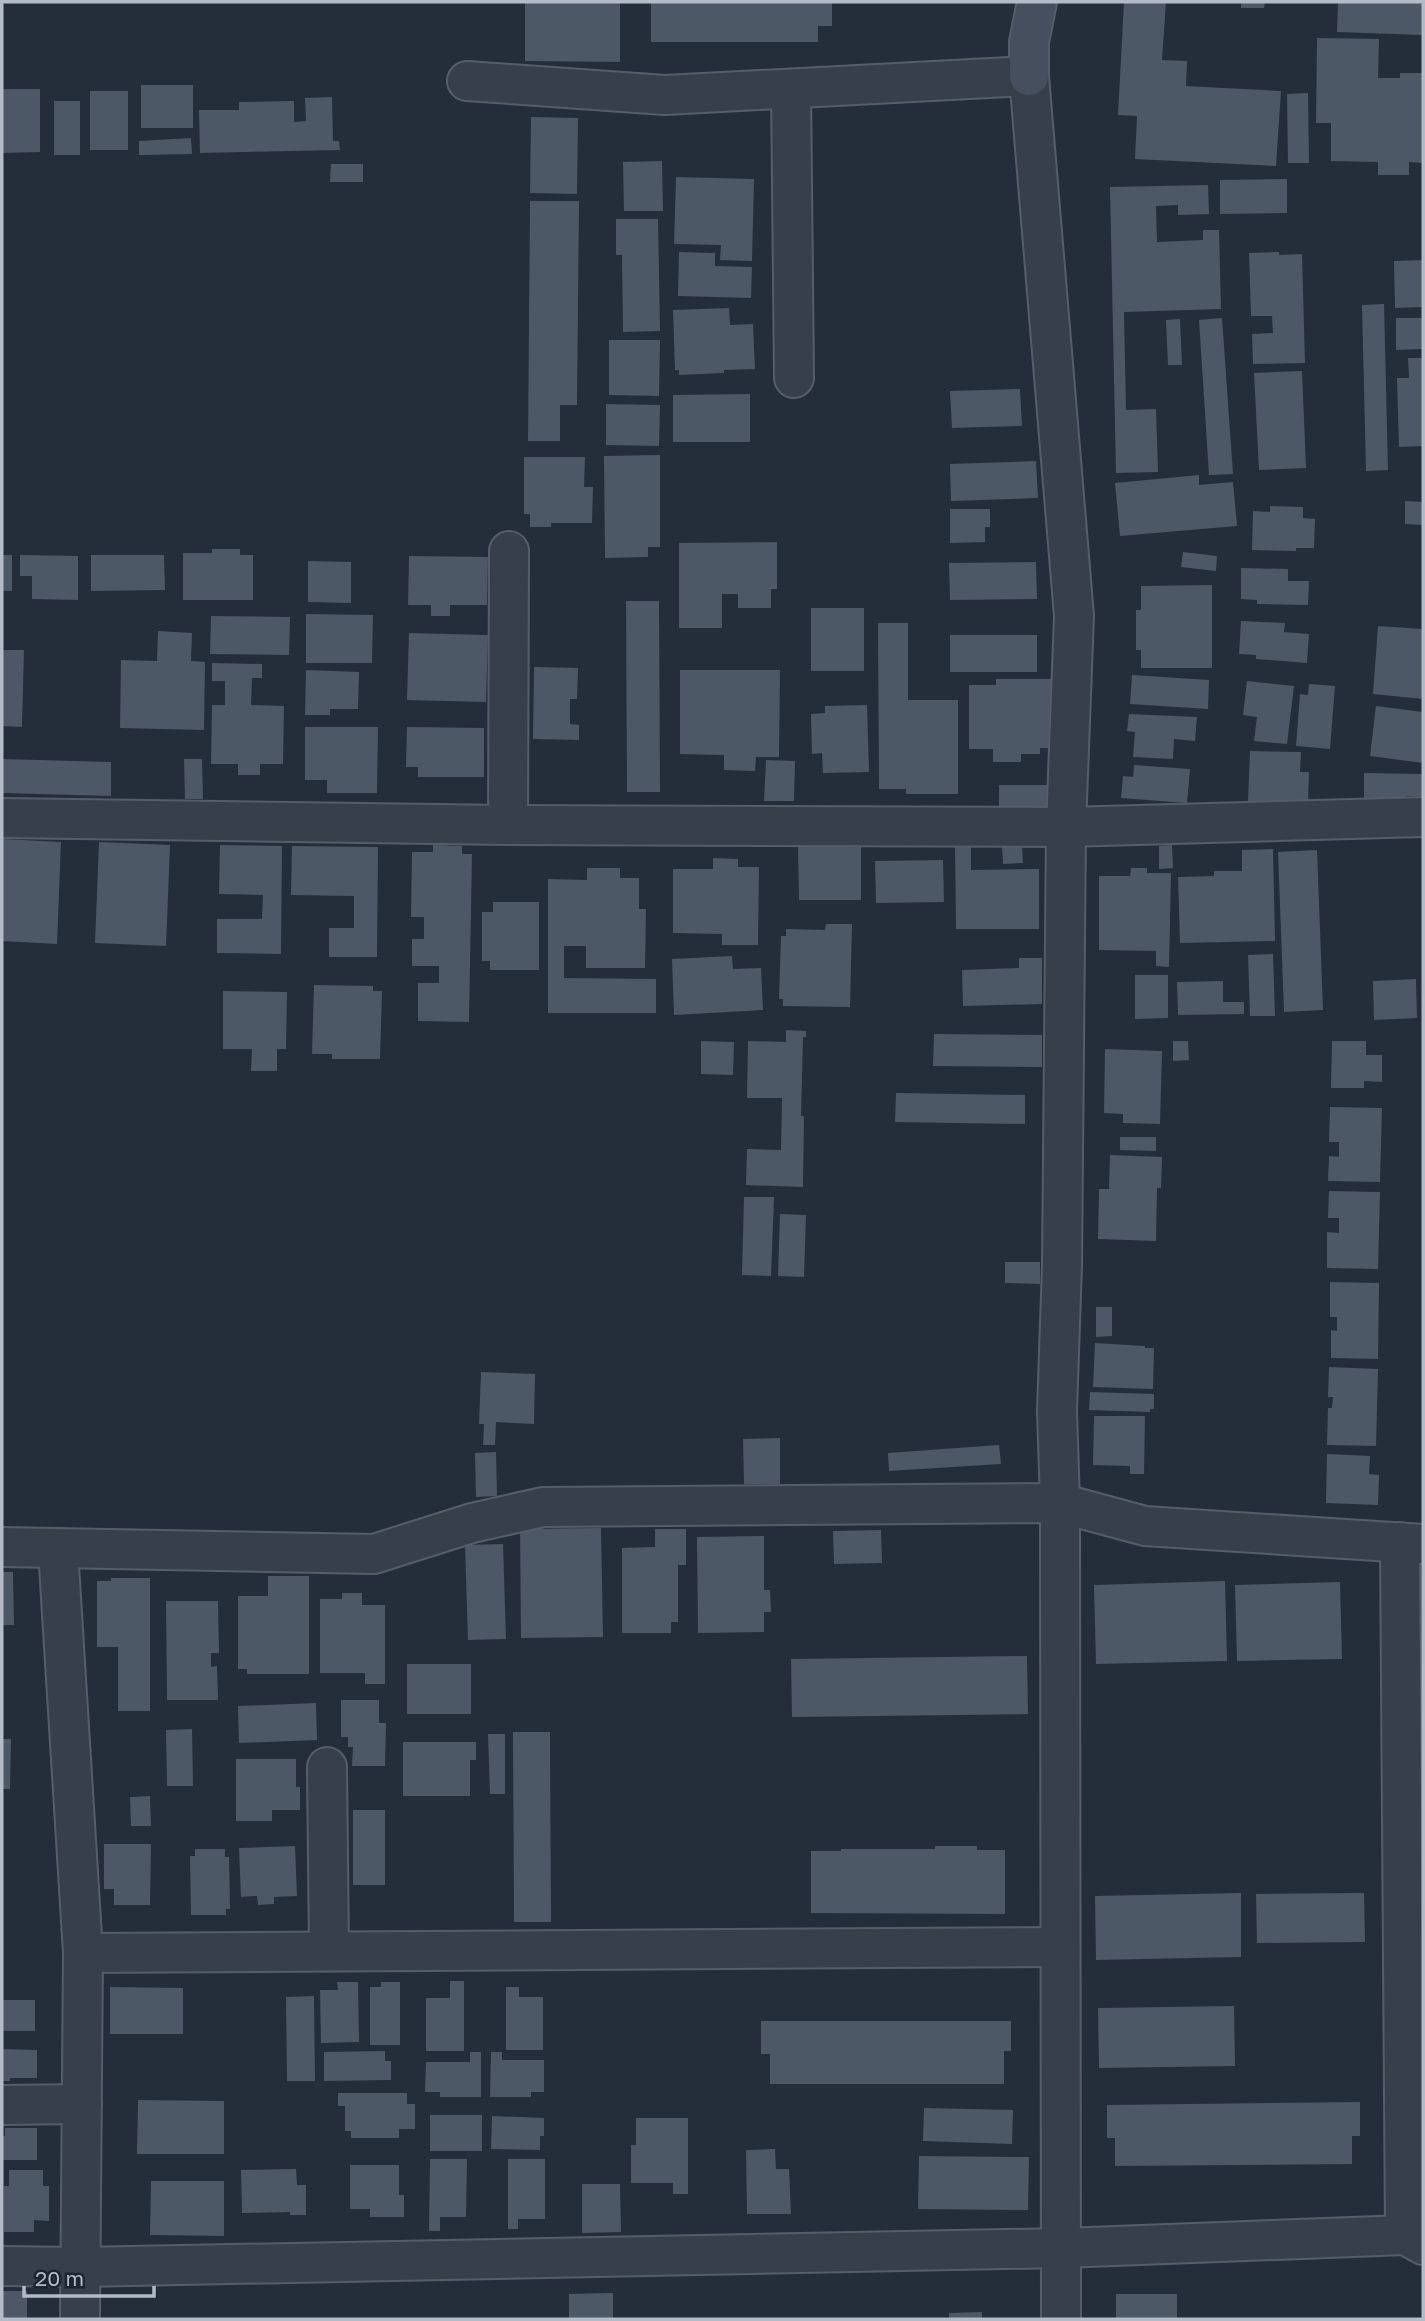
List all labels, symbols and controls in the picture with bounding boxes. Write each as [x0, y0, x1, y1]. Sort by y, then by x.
scale bar [24, 2254, 154, 2298]
text: 20 m [35, 2265, 84, 2291]

